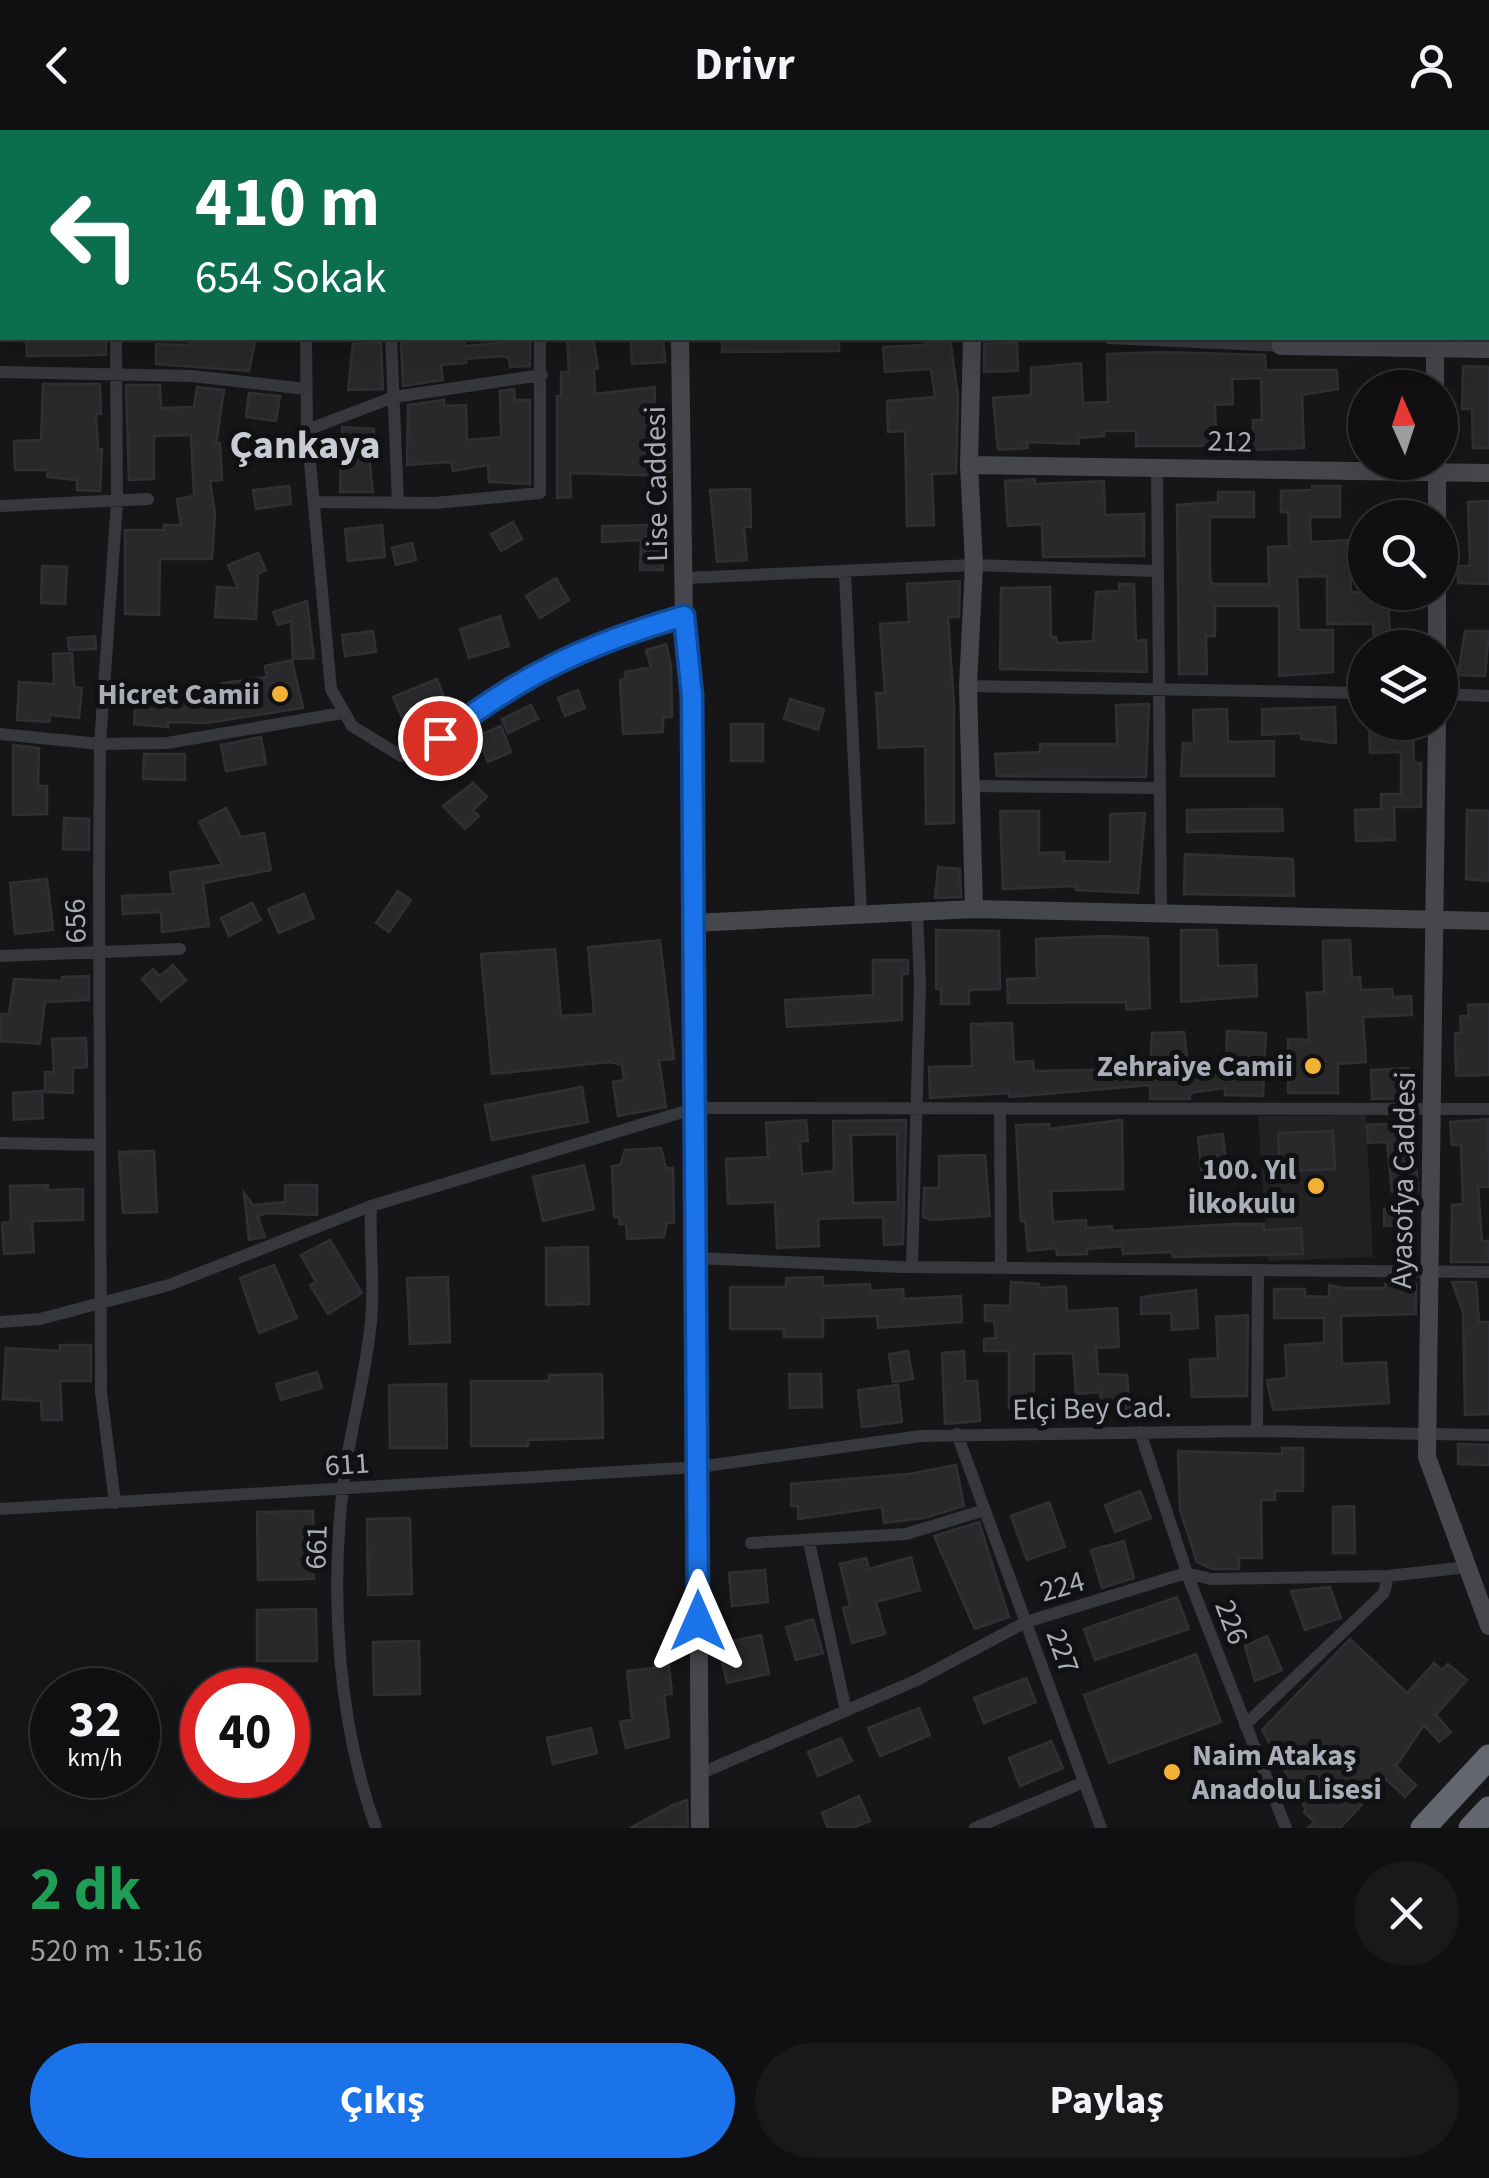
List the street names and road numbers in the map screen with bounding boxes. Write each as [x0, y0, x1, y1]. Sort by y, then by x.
street label: Lise Caddesi [634, 406, 679, 562]
street label: 212 [1207, 419, 1253, 464]
street label: 656 [53, 898, 98, 944]
street label: Ayasofya Caddesi [1380, 1071, 1427, 1289]
street label: Elçi Bey Cad. [1012, 1386, 1172, 1431]
street label: 611 [323, 1441, 371, 1488]
street label: 661 [294, 1524, 339, 1570]
street label: 224 [1035, 1560, 1090, 1613]
street label: 226 [1203, 1594, 1260, 1651]
street label: 227 [1035, 1623, 1090, 1680]

